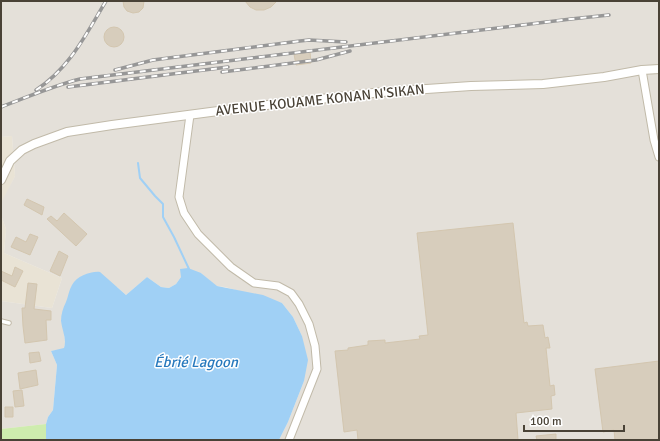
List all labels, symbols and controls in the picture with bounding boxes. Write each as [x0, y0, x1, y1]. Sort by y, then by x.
street label: AVENUE KOUAME KONAN N'SIKAN [215, 81, 425, 119]
water label: Ébrié Lagoon [154, 353, 239, 371]
scale bar [524, 407, 624, 433]
text: 100 m [530, 414, 562, 429]

